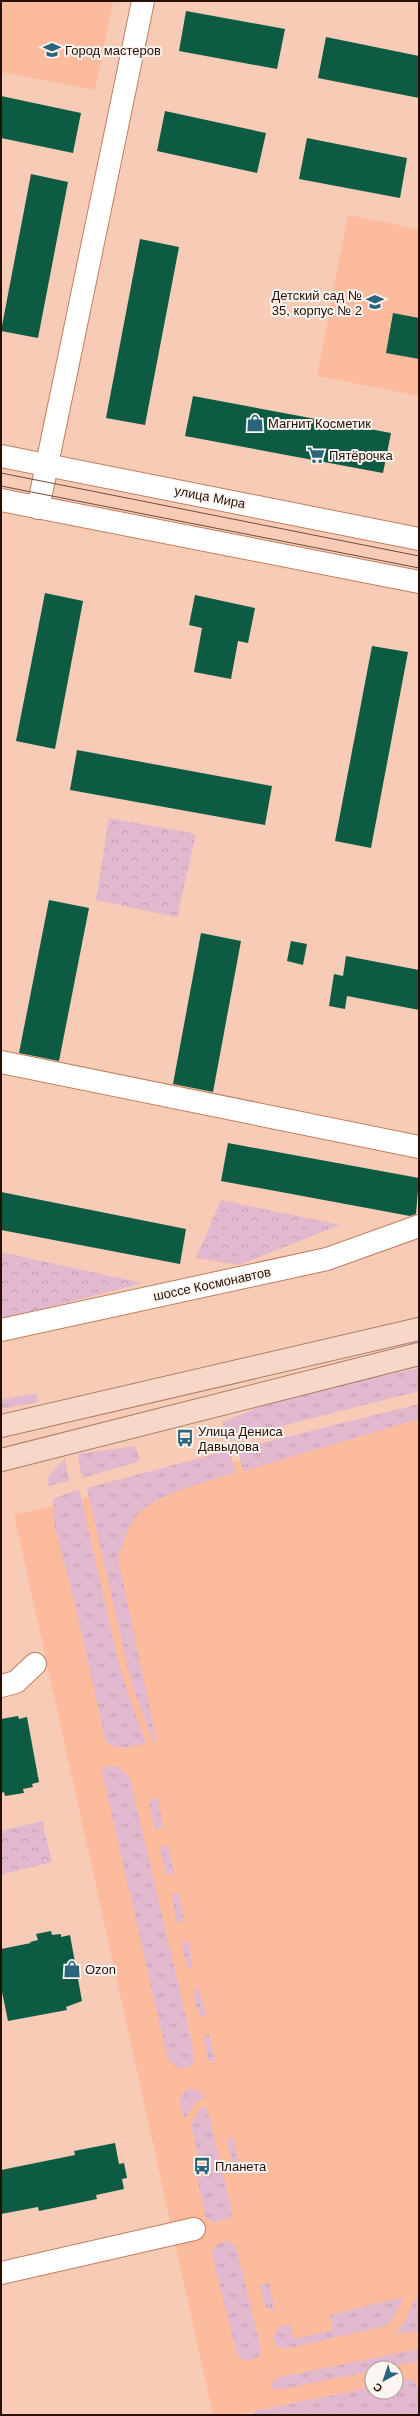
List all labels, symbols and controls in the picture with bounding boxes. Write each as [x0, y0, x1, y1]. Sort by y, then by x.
school or university icon: Город мастеров [42, 40, 62, 60]
place label: Город мастеров [65, 43, 161, 58]
place label: Детский сад № 35, корпус № 2 [271, 288, 362, 318]
school or university icon: Детский сад № 35, корпус № 2 [365, 292, 385, 312]
shop icon: Магнит Косметик [245, 413, 265, 433]
place label: Магнит Косметик [268, 416, 371, 431]
supermarket icon: Пятёрочка [306, 445, 326, 465]
place label: Пятёрочка [329, 448, 393, 463]
street label: улица Мира [173, 483, 247, 511]
street label: шоссе Космонавтов [152, 1264, 272, 1304]
place label: Улица Дениса Давыдова [198, 1424, 283, 1454]
bus stop icon: Улица Дениса Давыдова [175, 1428, 195, 1448]
shop icon: Ozon [62, 1959, 82, 1979]
place label: Ozon [85, 1962, 116, 1977]
bus stop icon: Планета [192, 2156, 212, 2176]
place label: Планета [215, 2159, 267, 2174]
north arrow [364, 2360, 404, 2400]
text: С [371, 2380, 384, 2395]

